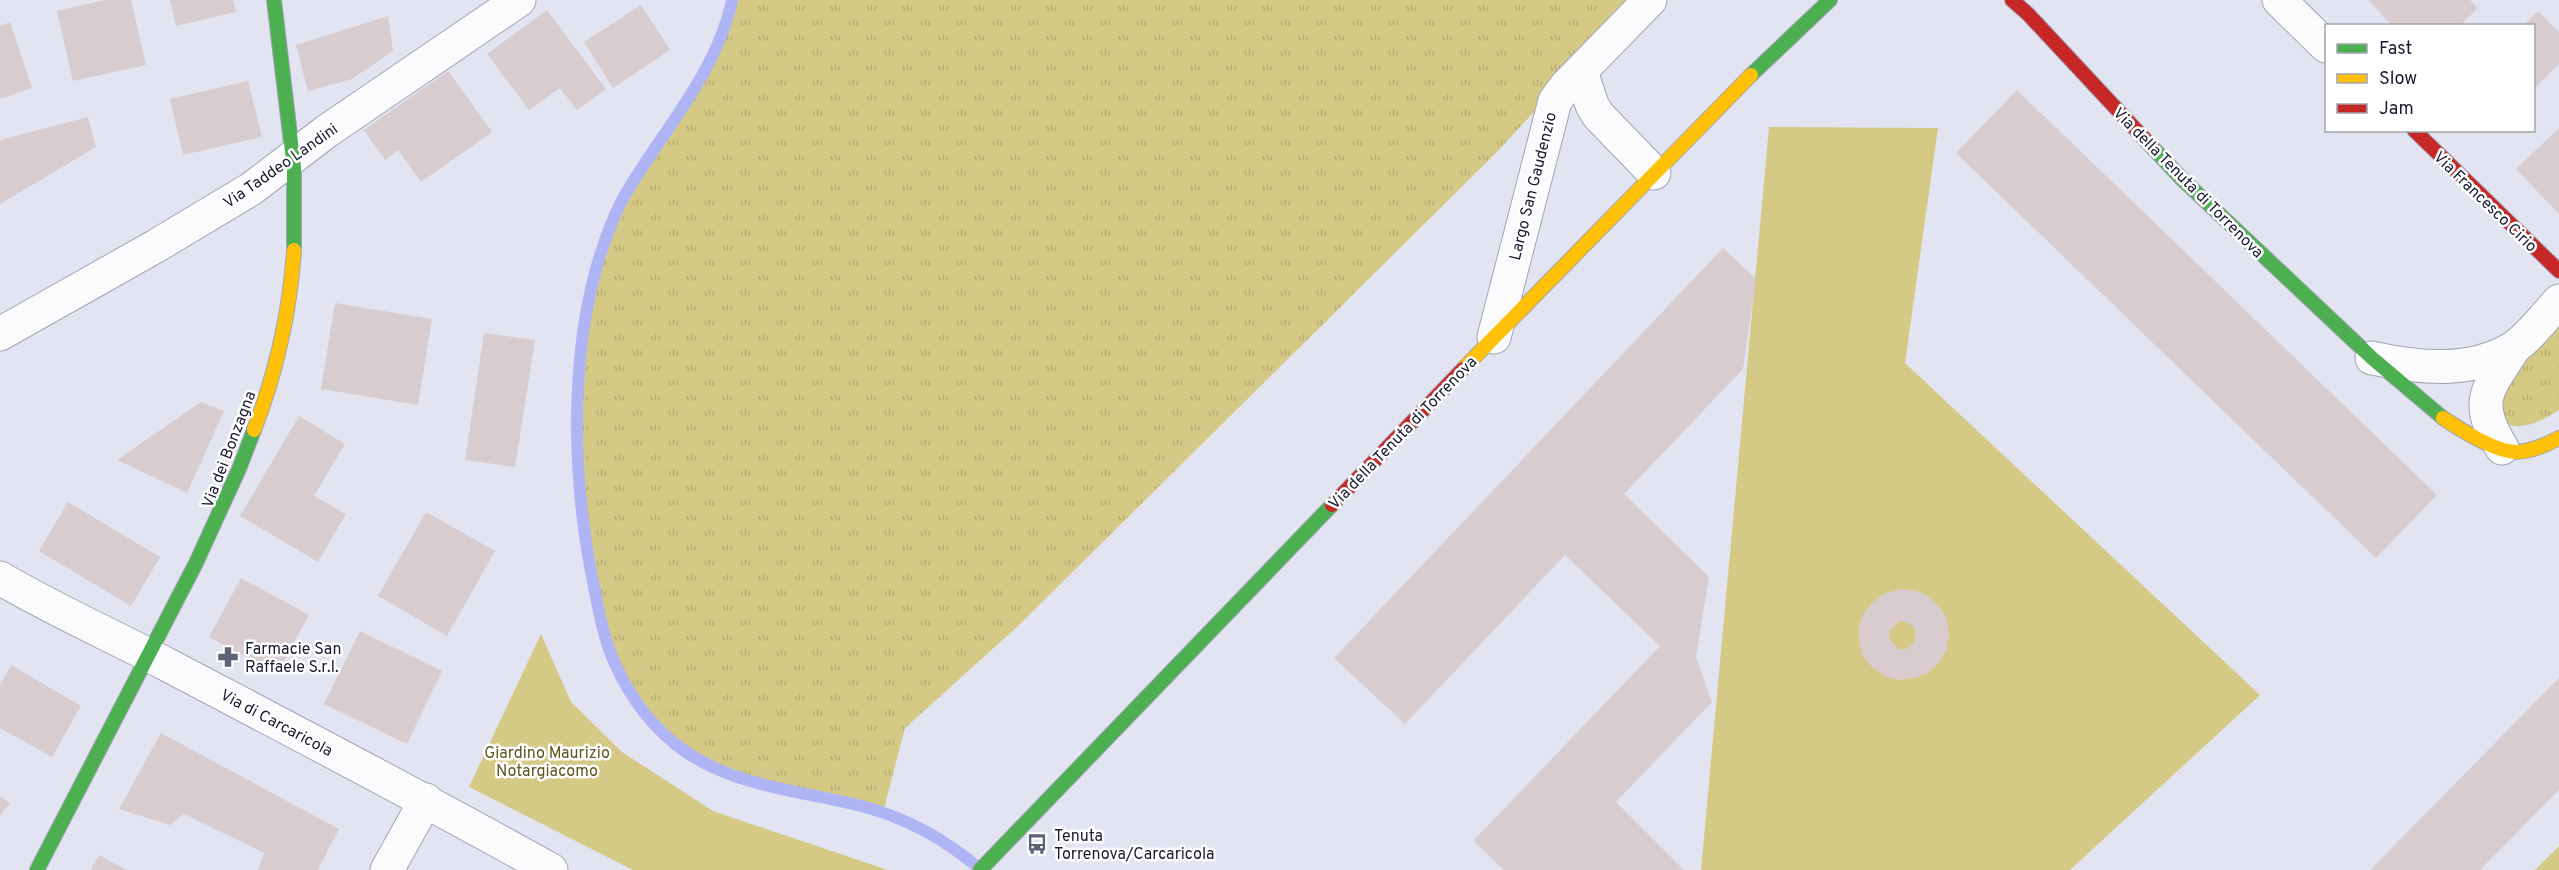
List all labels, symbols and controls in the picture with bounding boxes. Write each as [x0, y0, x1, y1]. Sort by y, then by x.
legend [2325, 24, 2535, 132]
text: Fast [2379, 38, 2412, 61]
text: Slow [2379, 68, 2417, 91]
text: Jam [2379, 98, 2414, 121]
street label: Via della Tenuta di Torrenova [2108, 104, 2267, 263]
street label: Largo San Gaudenzio [1506, 110, 1562, 263]
street label: Via Taddeo Landini [220, 120, 342, 214]
street label: Via Francesco Cirio [2429, 148, 2541, 257]
street label: Via della Tenuta di Torrenova [1325, 353, 1482, 514]
street label: Via dei Bonzagna [198, 388, 261, 511]
place label: Farmacie San Raffaele S.r.l. [245, 640, 341, 678]
pharmacy icon: Farmacie San Raffaele S.r.l. [216, 645, 240, 669]
street label: Via di Carcaricola [216, 686, 336, 762]
park label: Giardino Maurizio Notargiacomo [484, 744, 610, 782]
place label: Tenuta Torrenova/Carcaricola [1054, 827, 1215, 865]
bus stop icon: Tenuta Torrenova/Carcaricola [1025, 832, 1049, 856]

